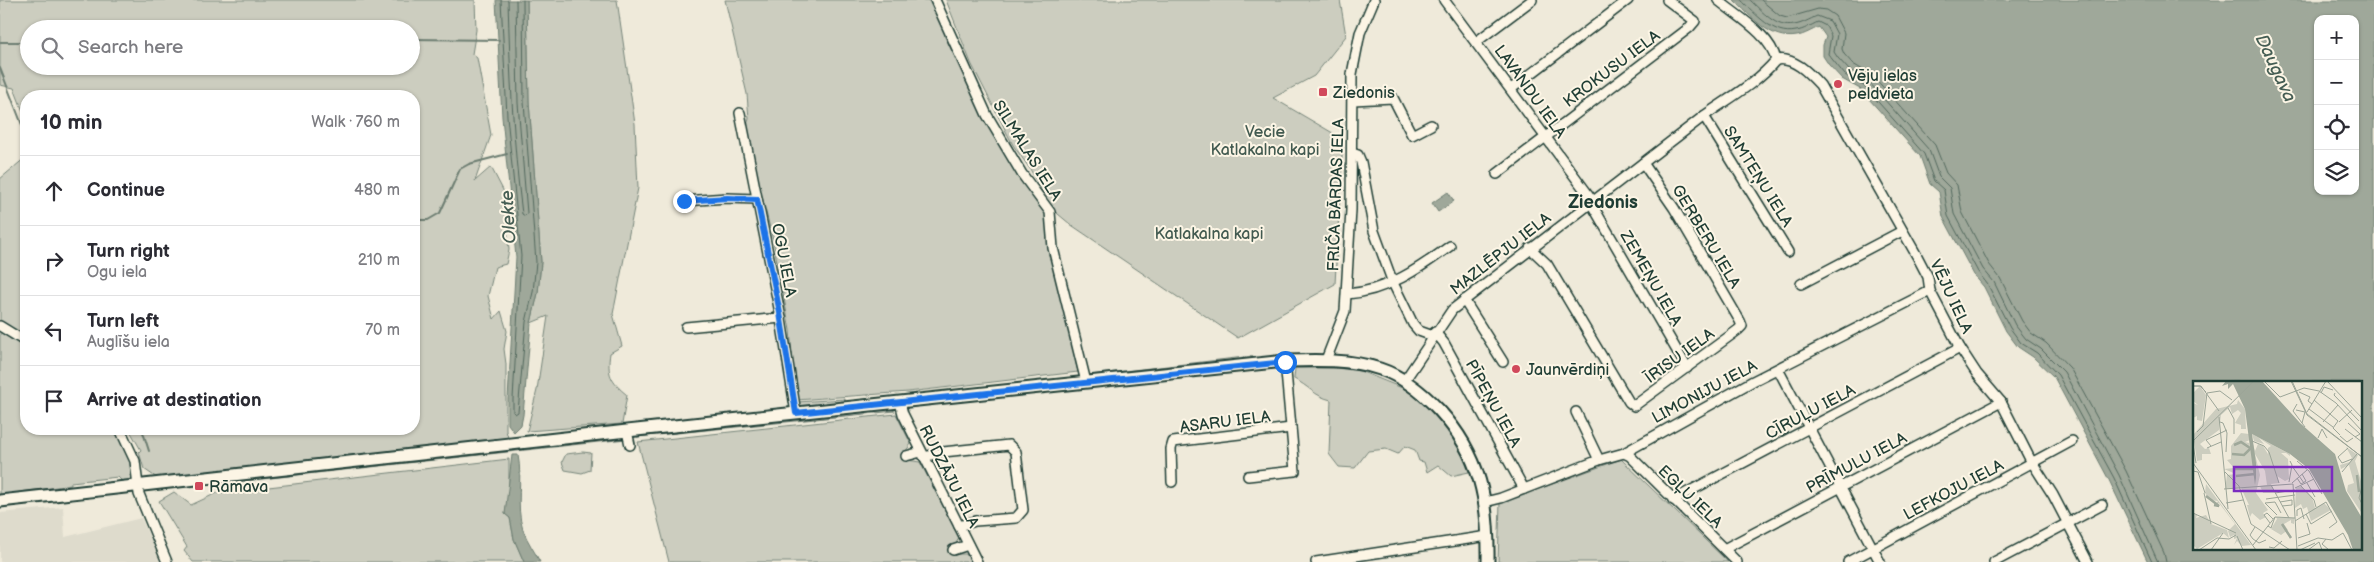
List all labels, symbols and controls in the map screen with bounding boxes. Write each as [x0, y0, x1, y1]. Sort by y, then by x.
map controls [2314, 15, 2359, 195]
button: + [2314, 15, 2359, 60]
search box [20, 20, 420, 75]
street label: KROKUSU IELA [1560, 27, 1664, 112]
water label: Daugava [2251, 31, 2300, 105]
icon: search [38, 34, 66, 62]
text: Search here [78, 36, 183, 59]
street label: LAVANDU IELA [1490, 42, 1570, 142]
button: − [2314, 60, 2359, 105]
place label: Vēju ielas peldvieta [1848, 67, 1917, 104]
marker: Vēju ielas peldvieta [1832, 78, 1844, 90]
place label: Ziedonis [1332, 84, 1395, 103]
marker: Ziedonis [1317, 86, 1329, 98]
street label: SILMALAS IELA [988, 97, 1065, 205]
button: locate [2314, 105, 2359, 150]
text: 10 min [40, 110, 102, 135]
text: Walk · 760 m [311, 113, 400, 132]
street label: FRIČA BĀRDAS IELA [1322, 118, 1349, 272]
park label: Vecie Katlakalna kapi [1211, 123, 1319, 160]
street label: SAMTEŅU IELA [1718, 123, 1796, 232]
button: layers [2314, 150, 2359, 195]
icon: ahead [40, 177, 68, 205]
text: Continue [87, 179, 165, 202]
text: 480 m [354, 181, 400, 200]
street label: GERBERU IELA [1667, 182, 1744, 292]
water label: Olekte [497, 190, 520, 244]
route end [673, 190, 696, 213]
district label: Ziedonis [1568, 192, 1638, 213]
street label: MAZLĒPJU IELA [1446, 208, 1555, 299]
street label: OGU IELA [767, 222, 800, 299]
park label: Katlakalna kapi [1155, 225, 1263, 244]
street label: ZEMEŅU IELA [1614, 227, 1686, 330]
text: Turn right [87, 240, 170, 263]
icon: right [40, 247, 68, 275]
text: 210 m [358, 251, 400, 270]
street label: VĒJU IELA [1925, 256, 1977, 337]
text: Ogu iela [87, 263, 147, 282]
text: Turn left [87, 310, 159, 333]
icon: left [40, 317, 68, 345]
text: 70 m [365, 321, 400, 340]
street label: ĪRISU IELA [1639, 323, 1718, 388]
text: Auglīšu iela [87, 333, 170, 352]
route start [1274, 351, 1297, 374]
street label: PĪPEŅU IELA [1460, 356, 1526, 452]
street label: LIMONIJU IELA [1649, 357, 1761, 428]
place label: Jaunvērdiņi [1526, 361, 1609, 380]
marker: Jaunvērdiņi [1510, 363, 1522, 375]
street label: CĪRUĻU IELA [1762, 379, 1859, 444]
inset map [2193, 381, 2362, 550]
icon: arrive [40, 387, 68, 415]
text: Arrive at destination [87, 389, 262, 412]
street label: ASARU IELA [1179, 407, 1272, 437]
street label: RUDZĀJU IELA [915, 421, 985, 532]
street label: PRĪMULU IELA [1802, 427, 1910, 498]
street label: LEFKOJU IELA [1900, 456, 2007, 525]
street label: EGĻU IELA [1654, 462, 1726, 533]
place label: Rāmava [209, 478, 268, 497]
marker: Rāmava [193, 480, 205, 492]

